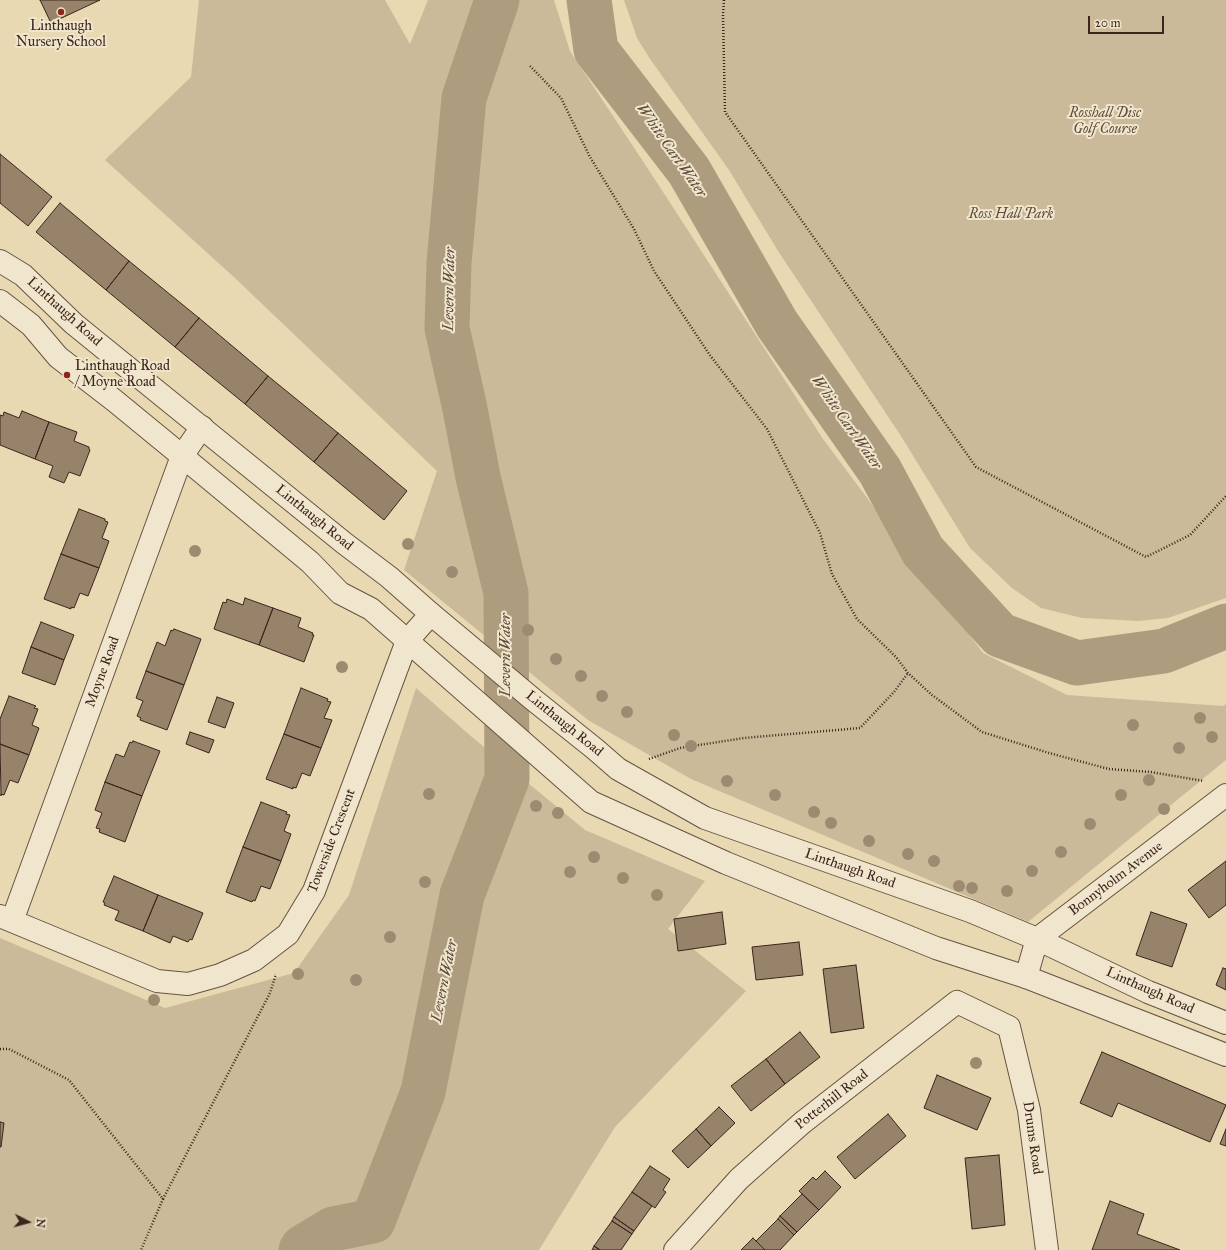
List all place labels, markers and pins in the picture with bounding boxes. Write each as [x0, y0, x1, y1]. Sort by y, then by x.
marker: Linthaugh Nursery School [56, 7, 66, 17]
place label: Linthaugh Nursery School [16, 19, 106, 52]
place label: Linthaugh Road / Moyne Road [75, 359, 170, 392]
marker: Linthaugh Road / Moyne Road [62, 370, 72, 380]

